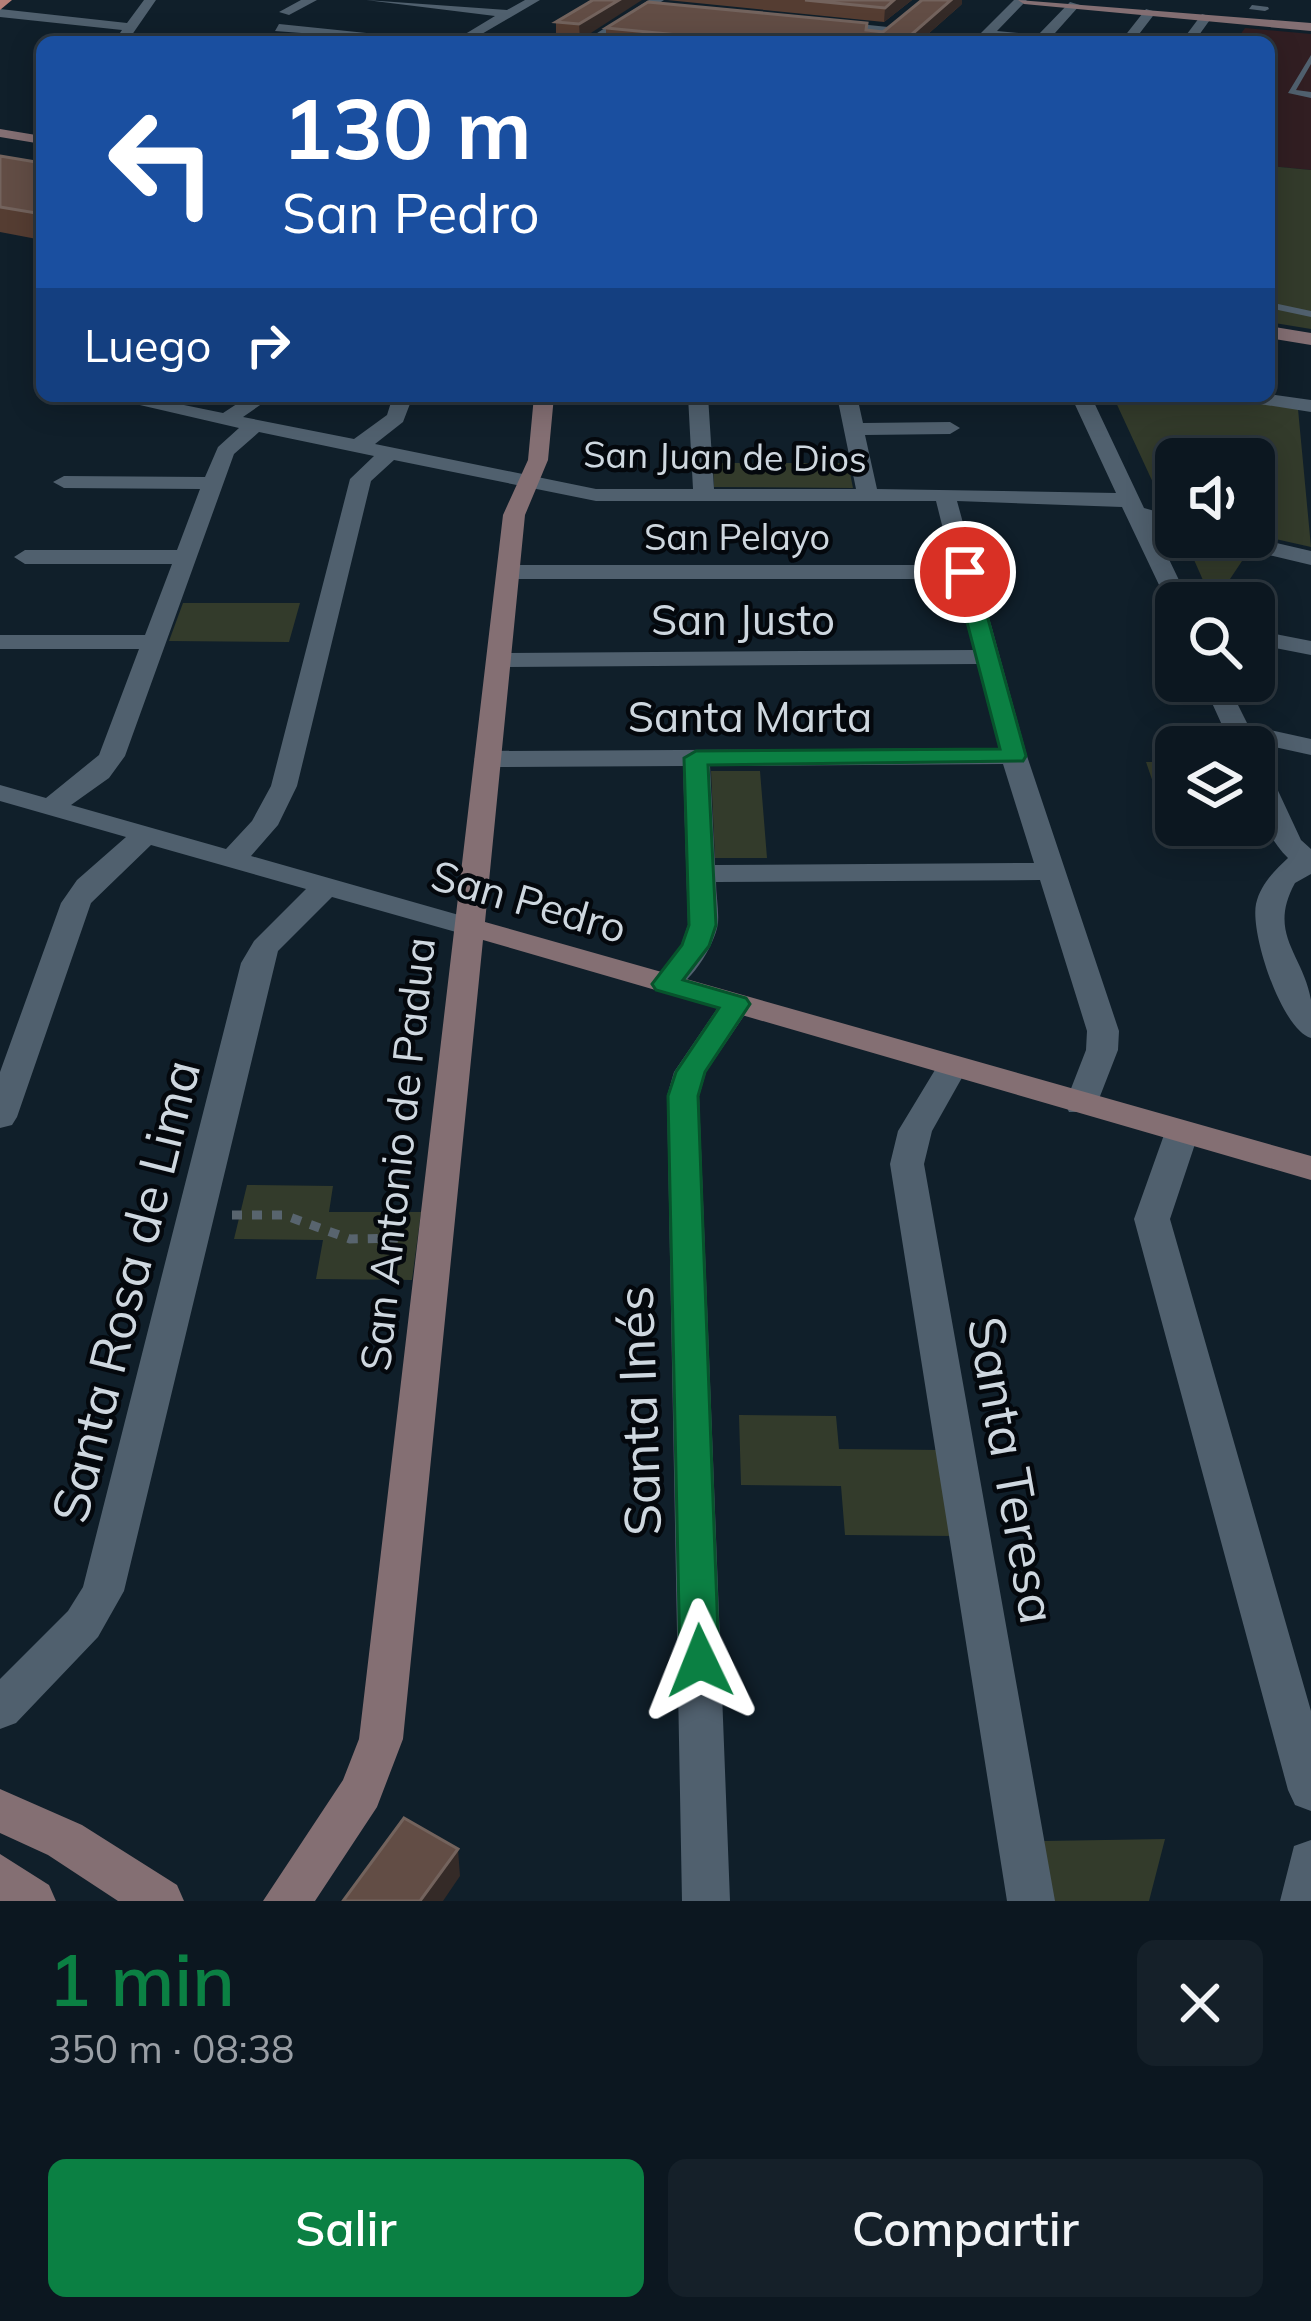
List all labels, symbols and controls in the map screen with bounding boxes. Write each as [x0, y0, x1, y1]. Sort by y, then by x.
text: 130 m [282, 75, 532, 180]
icon: left [84, 84, 240, 240]
text: San Pedro [282, 179, 540, 247]
icon: right [235, 312, 301, 378]
text: Luego [84, 317, 211, 373]
street label: San Juan de Dios [583, 431, 867, 481]
map controls [1155, 438, 1275, 846]
button: sound [1155, 438, 1275, 558]
street label: San Pelayo [644, 514, 830, 559]
pin [914, 521, 1016, 623]
icon: arrive [932, 539, 998, 605]
button: search [1155, 582, 1275, 702]
street label: San Justo [651, 593, 835, 646]
street label: Santa Marta [628, 690, 872, 743]
button: layers [1155, 726, 1275, 846]
street label: San Pedro [425, 848, 633, 954]
street label: San Antonio de Padua [348, 935, 446, 1373]
street label: Santa Rosa de Lima [37, 1053, 213, 1529]
street label: Santa Inés [602, 1285, 674, 1537]
street label: Santa Teresa [955, 1312, 1071, 1628]
position arrow [637, 1598, 763, 1724]
text: 1 min [48, 1934, 235, 2024]
button: close [1137, 1940, 1263, 2066]
text: 350 m · 08:38 [48, 2024, 294, 2073]
button: Salir [48, 2159, 644, 2297]
button: Compartir [668, 2159, 1263, 2297]

